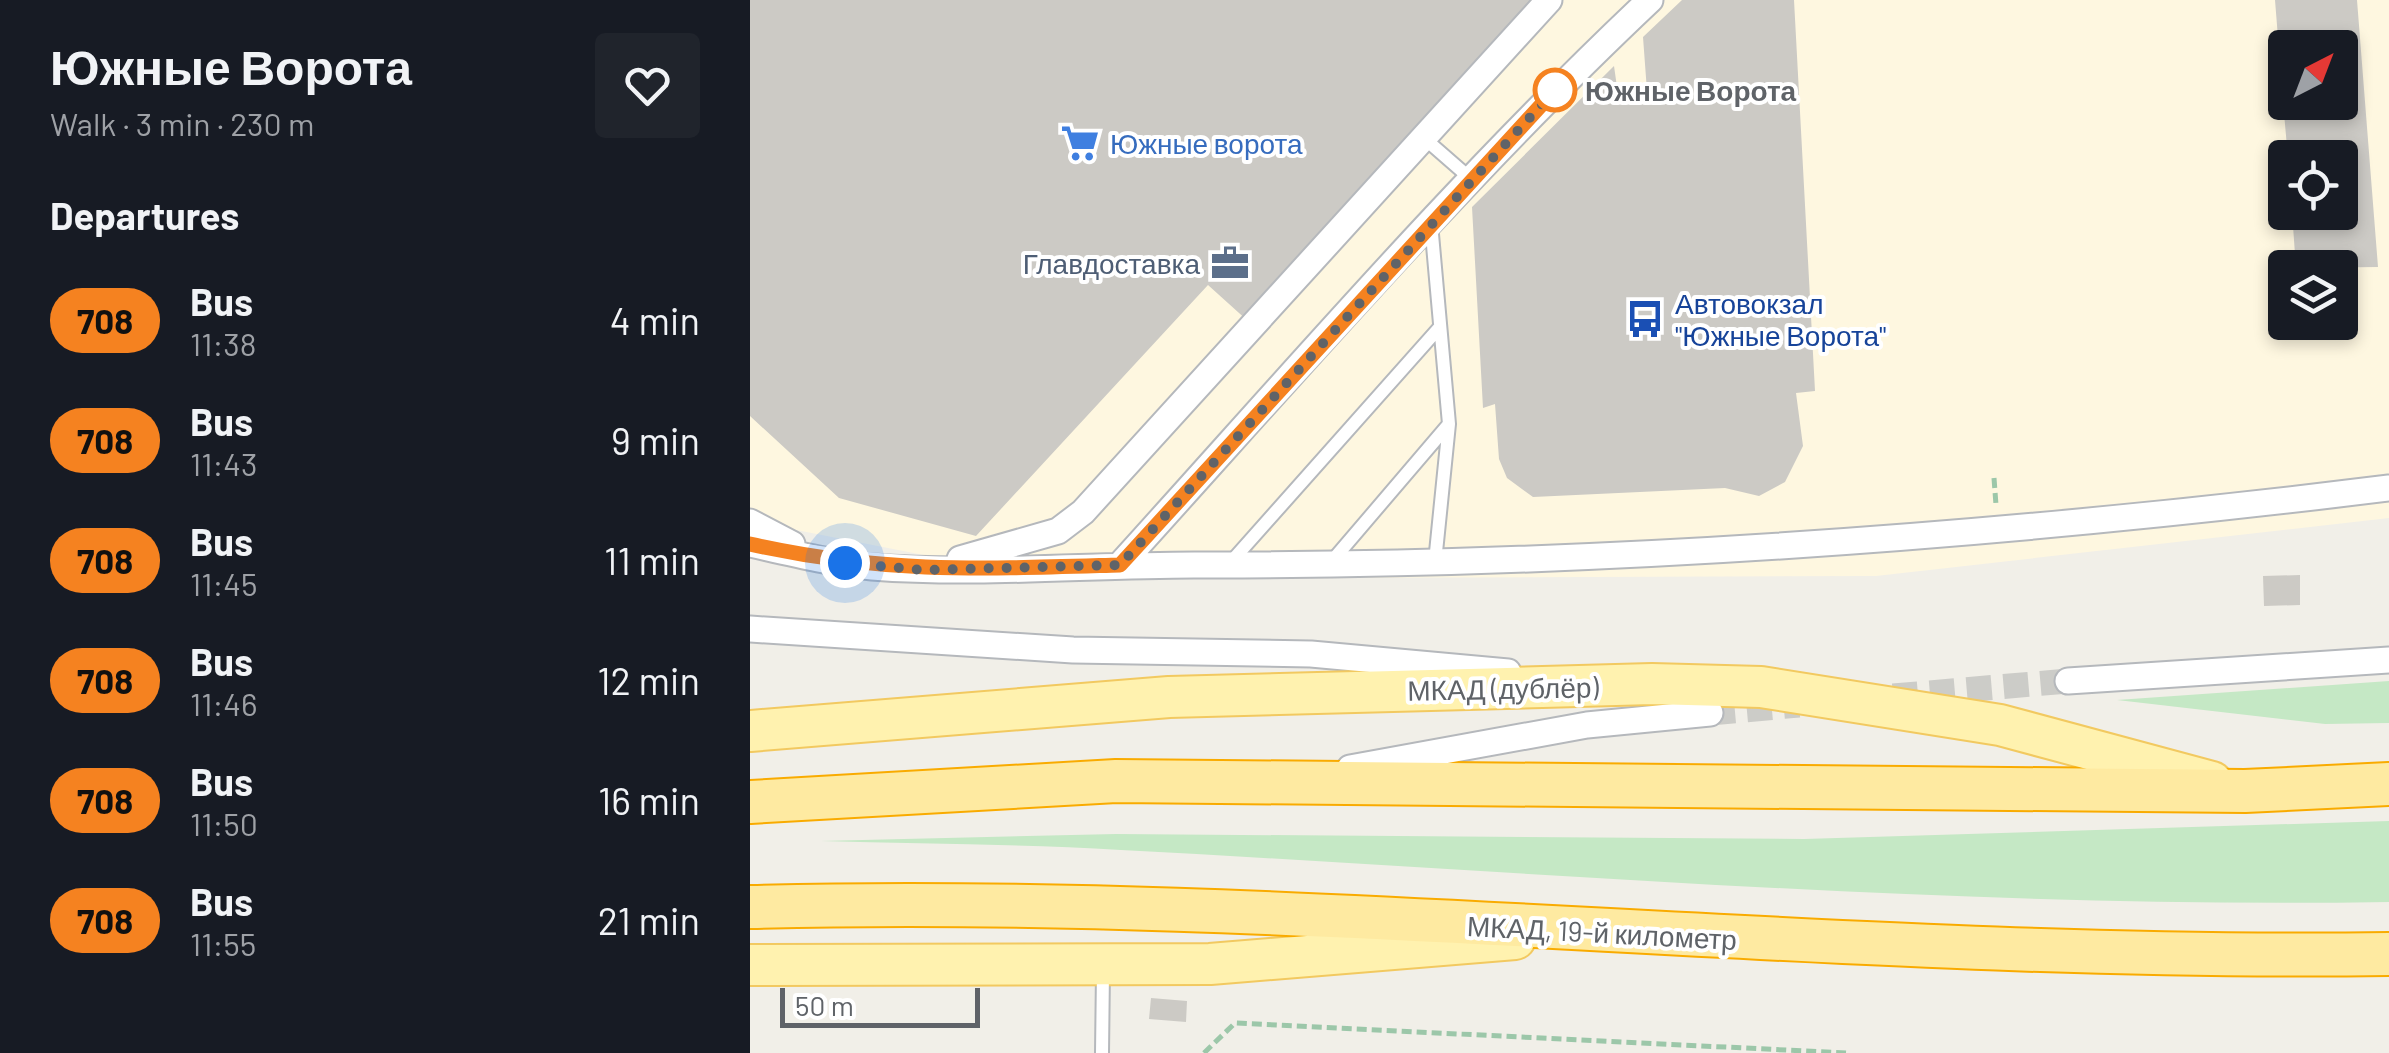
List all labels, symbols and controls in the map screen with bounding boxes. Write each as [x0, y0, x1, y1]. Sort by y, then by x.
north arrow [2268, 30, 2358, 120]
map controls [2268, 30, 2358, 340]
button: heart [595, 33, 700, 138]
text: Южные Ворота [50, 37, 412, 95]
marker: Южные Ворота [1534, 69, 1576, 111]
place label: Южные Ворота [1585, 73, 1797, 107]
text: Walk · 3 min · 230 m [50, 104, 315, 142]
supermarket icon: Южные ворота [1059, 122, 1101, 164]
place label: Южные ворота [1110, 126, 1303, 160]
button: locate [2268, 140, 2358, 230]
text: Departures [50, 192, 239, 238]
office icon: Главдоставка [1209, 242, 1251, 284]
place label: Главдоставка [1023, 246, 1200, 280]
button: layers [2268, 250, 2358, 340]
text: Bus [190, 278, 253, 324]
place label: Автовокзал "Южные Ворота" [1675, 286, 1886, 352]
text: 4 min [610, 297, 700, 343]
bus stop icon: Автовокзал "Южные Ворота" [1624, 298, 1666, 340]
text: 708 [77, 299, 133, 341]
text: 11:38 [190, 324, 257, 362]
text: Bus [190, 398, 253, 444]
text: 9 min [611, 417, 700, 463]
text: 708 [77, 419, 133, 461]
text: 11:43 [190, 444, 257, 482]
text: Bus [190, 518, 253, 564]
text: 11 min [604, 537, 700, 583]
your location [820, 538, 870, 588]
text: 708 [77, 539, 133, 581]
text: 11:45 [190, 564, 257, 602]
text: Bus [190, 638, 253, 684]
text: 12 min [597, 657, 700, 703]
text: 708 [77, 659, 133, 701]
street label: МКАД (дублёр) [1407, 669, 1600, 707]
text: 11:46 [190, 684, 257, 722]
text: Bus [190, 758, 253, 804]
text: 16 min [598, 777, 700, 823]
text: 708 [77, 779, 133, 821]
text: 11:50 [190, 804, 258, 842]
text: Bus [190, 878, 253, 924]
text: 21 min [598, 897, 700, 943]
text: 708 [77, 899, 133, 941]
street label: МКАД, 19-й километр [1466, 908, 1738, 956]
text: 11:55 [190, 924, 256, 962]
scale bar [780, 983, 980, 1028]
text: 50 m [795, 988, 854, 1022]

